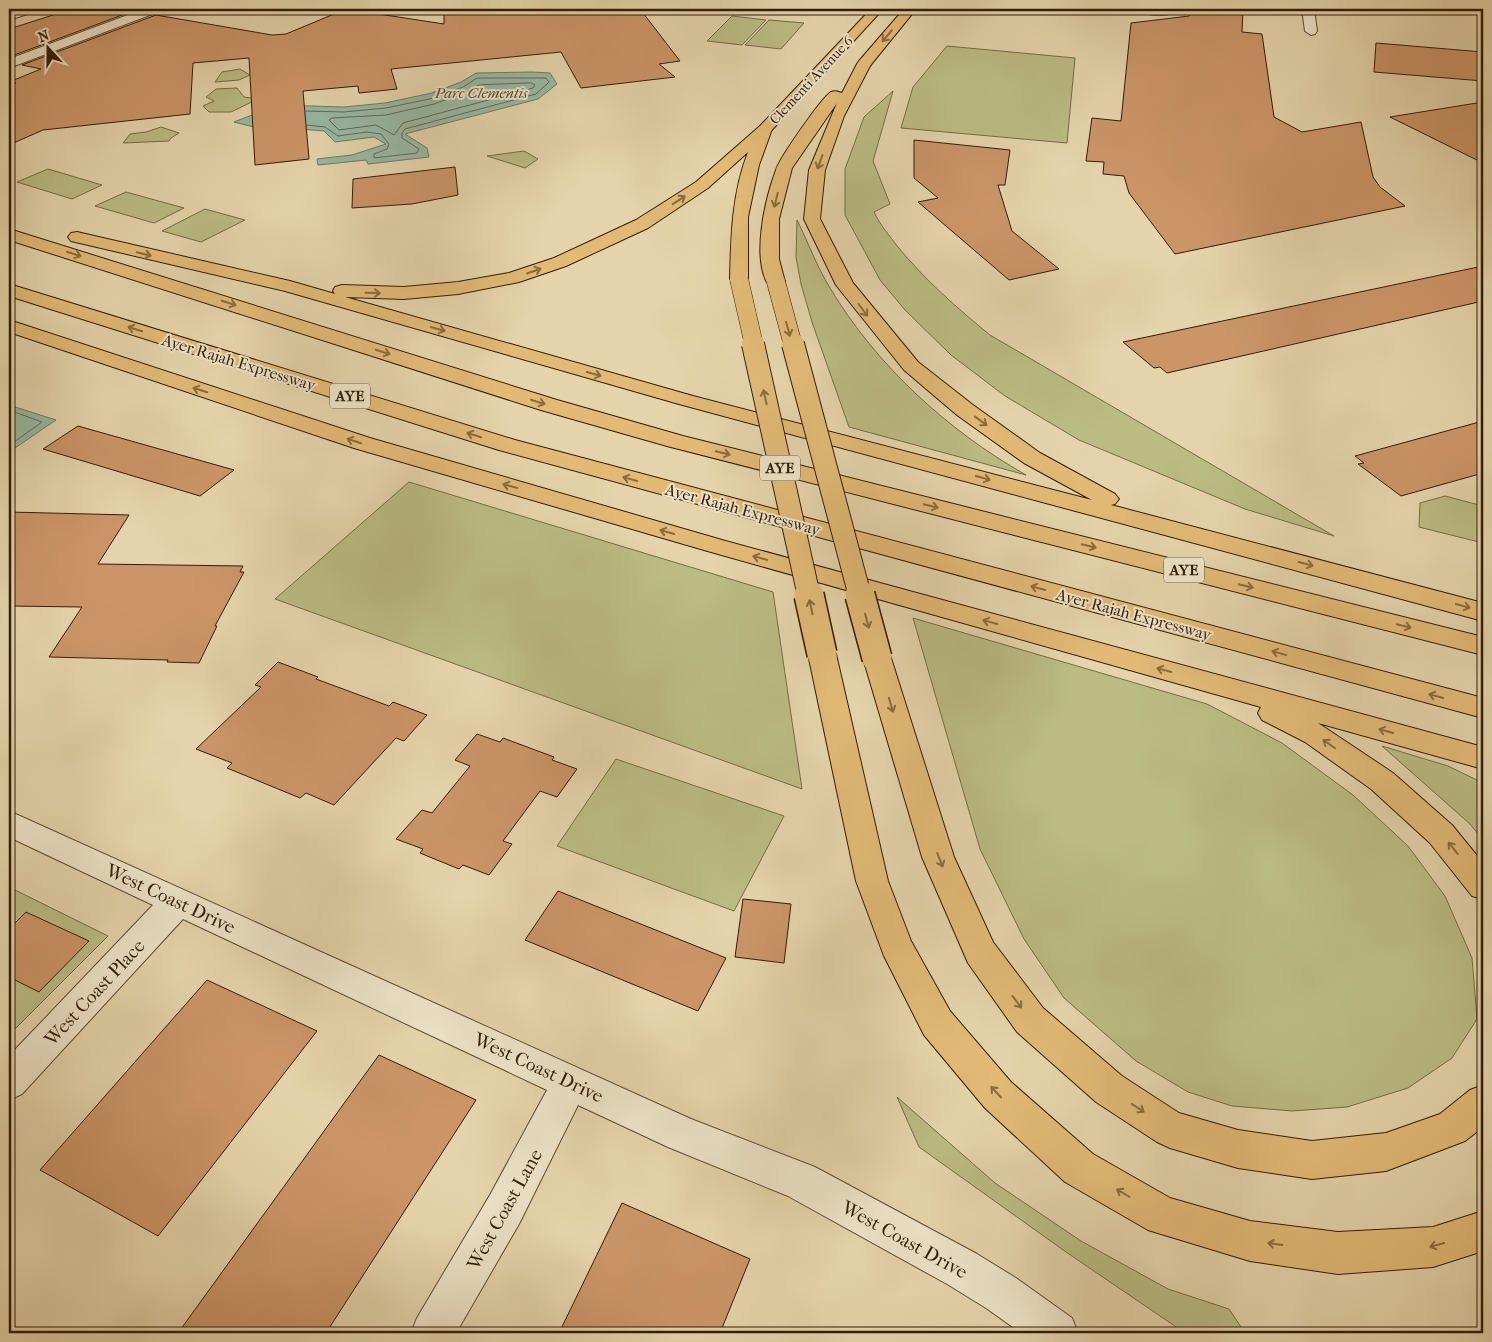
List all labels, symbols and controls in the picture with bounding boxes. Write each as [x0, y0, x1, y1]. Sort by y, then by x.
north arrow [22, 22, 72, 72]
text: N [36, 26, 52, 46]
one-way arrow [882, 30, 893, 43]
street label: Clementi Avenue 6 [766, 32, 857, 128]
water label: Parc Clementis [434, 84, 528, 102]
one-way arrow [815, 153, 824, 169]
one-way arrow [771, 191, 780, 207]
one-way arrow [672, 195, 686, 205]
one-way arrow [65, 249, 81, 259]
one-way arrow [136, 250, 152, 259]
one-way arrow [525, 266, 541, 275]
one-way arrow [365, 288, 381, 298]
one-way arrow [220, 299, 236, 308]
one-way arrow [858, 303, 869, 316]
one-way arrow [784, 320, 794, 336]
one-way arrow [127, 324, 143, 334]
one-way arrow [429, 325, 445, 335]
street label: Ayer Rajah Expressway [159, 330, 318, 395]
one-way arrow [375, 348, 391, 358]
one-way arrow [586, 370, 602, 379]
one-way arrow [193, 384, 209, 394]
road number: AYE [330, 384, 370, 408]
one-way arrow [760, 389, 769, 405]
one-way arrow [530, 398, 546, 407]
one-way arrow [973, 416, 987, 426]
one-way arrow [466, 430, 482, 439]
one-way arrow [347, 435, 363, 445]
one-way arrow [714, 449, 730, 459]
road number: AYE [760, 456, 800, 480]
one-way arrow [623, 473, 639, 483]
one-way arrow [975, 474, 991, 483]
street label: Ayer Rajah Expressway [662, 479, 823, 539]
one-way arrow [503, 481, 519, 491]
one-way arrow [923, 502, 939, 511]
one-way arrow [659, 526, 675, 536]
one-way arrow [1080, 542, 1096, 551]
one-way arrow [752, 553, 768, 562]
road number: AYE [1164, 558, 1204, 582]
one-way arrow [1298, 560, 1314, 570]
one-way arrow [1238, 582, 1254, 591]
one-way arrow [1030, 583, 1046, 593]
street label: Ayer Rajah Expressway [1053, 584, 1214, 644]
one-way arrow [806, 599, 815, 615]
one-way arrow [1455, 602, 1471, 612]
one-way arrow [863, 612, 872, 628]
one-way arrow [983, 616, 999, 626]
one-way arrow [1395, 622, 1411, 631]
one-way arrow [1272, 648, 1288, 658]
one-way arrow [1156, 664, 1172, 674]
one-way arrow [1429, 690, 1445, 700]
one-way arrow [887, 696, 897, 712]
one-way arrow [1378, 726, 1394, 735]
one-way arrow [1322, 739, 1336, 749]
one-way arrow [1447, 842, 1458, 855]
one-way arrow [935, 852, 945, 867]
street label: West Coast Drive [102, 859, 239, 938]
street label: West Coast Place [39, 935, 150, 1051]
one-way arrow [1011, 995, 1022, 1008]
street label: West Coast Drive [470, 1028, 607, 1107]
one-way arrow [991, 1086, 1002, 1099]
one-way arrow [1131, 1103, 1145, 1114]
street label: West Coast Lane [462, 1145, 547, 1274]
one-way arrow [1116, 1188, 1130, 1198]
street label: West Coast Drive [837, 1196, 971, 1283]
one-way arrow [1268, 1239, 1284, 1249]
one-way arrow [1429, 1241, 1445, 1250]

